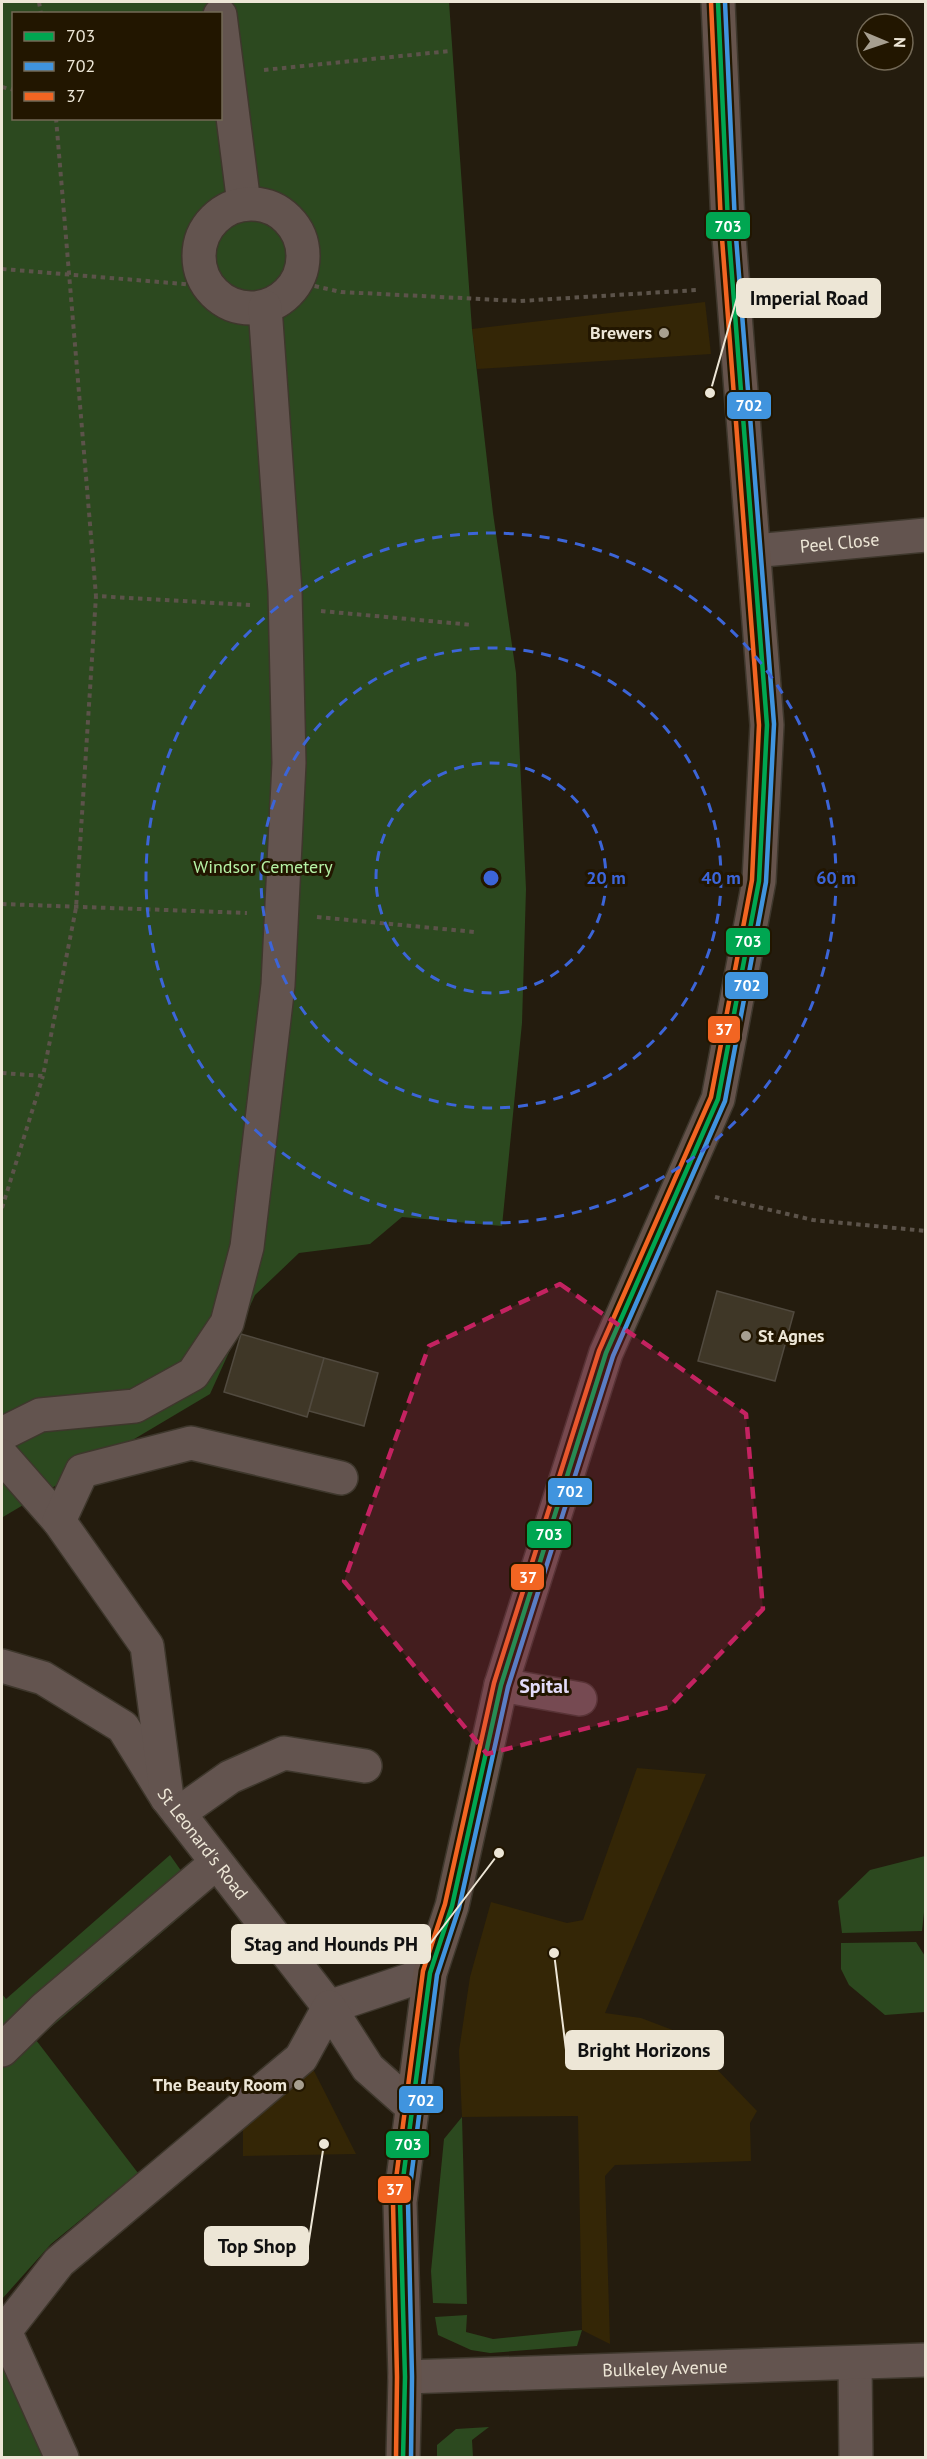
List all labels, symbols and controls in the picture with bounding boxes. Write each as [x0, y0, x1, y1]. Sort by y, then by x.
legend [12, 12, 222, 120]
north arrow [855, 12, 915, 72]
text: 703 [66, 24, 95, 47]
text: N [890, 37, 910, 48]
text: 702 [66, 54, 95, 77]
text: 37 [66, 84, 86, 107]
line badge: 703 [705, 211, 751, 240]
text: 703 [714, 216, 742, 236]
callout: Imperial Road [737, 279, 880, 317]
text: Imperial Road [750, 285, 868, 311]
place label: Brewers [590, 321, 652, 344]
marker: Brewers [657, 326, 671, 340]
line badge: 702 [726, 391, 772, 420]
text: 702 [735, 395, 763, 415]
street label: Peel Close [799, 527, 880, 558]
park label: Windsor Cemetery [193, 855, 333, 878]
text: 20 m [586, 866, 626, 889]
text: 40 m [701, 866, 741, 889]
text: 60 m [816, 866, 856, 889]
centre of rings [481, 868, 501, 888]
line badge: 703 [725, 927, 771, 956]
text: 703 [734, 931, 762, 951]
line badge: 702 [724, 971, 769, 1000]
text: 702 [733, 975, 761, 995]
line badge: 37 [707, 1015, 741, 1044]
text: 37 [715, 1019, 733, 1039]
place label: St Agnes [758, 1324, 825, 1347]
marker: St Agnes [739, 1329, 753, 1343]
line badge: 702 [547, 1477, 593, 1506]
text: 702 [556, 1481, 584, 1501]
line badge: 703 [526, 1520, 572, 1549]
text: 703 [535, 1524, 563, 1544]
line badge: 37 [510, 1563, 545, 1591]
text: 37 [519, 1567, 537, 1587]
district label: Spital [519, 1673, 569, 1699]
street label: St Leonard's Road [153, 1783, 253, 1904]
callout: Stag and Hounds PH [232, 1925, 430, 1963]
text: Stag and Hounds PH [244, 1931, 418, 1957]
callout: Bright Horizons [566, 2031, 723, 2069]
text: Bright Horizons [577, 2037, 711, 2063]
place label: The Beauty Room [153, 2073, 287, 2096]
marker: The Beauty Room [292, 2078, 306, 2092]
line badge: 702 [398, 2085, 444, 2114]
text: 702 [407, 2090, 435, 2110]
line badge: 703 [385, 2130, 430, 2159]
text: 703 [394, 2134, 422, 2154]
line badge: 37 [377, 2175, 412, 2204]
text: 37 [386, 2179, 404, 2199]
callout: Top Shop [205, 2227, 308, 2265]
text: Top Shop [218, 2233, 296, 2259]
street label: Bulkeley Avenue [602, 2354, 728, 2382]

